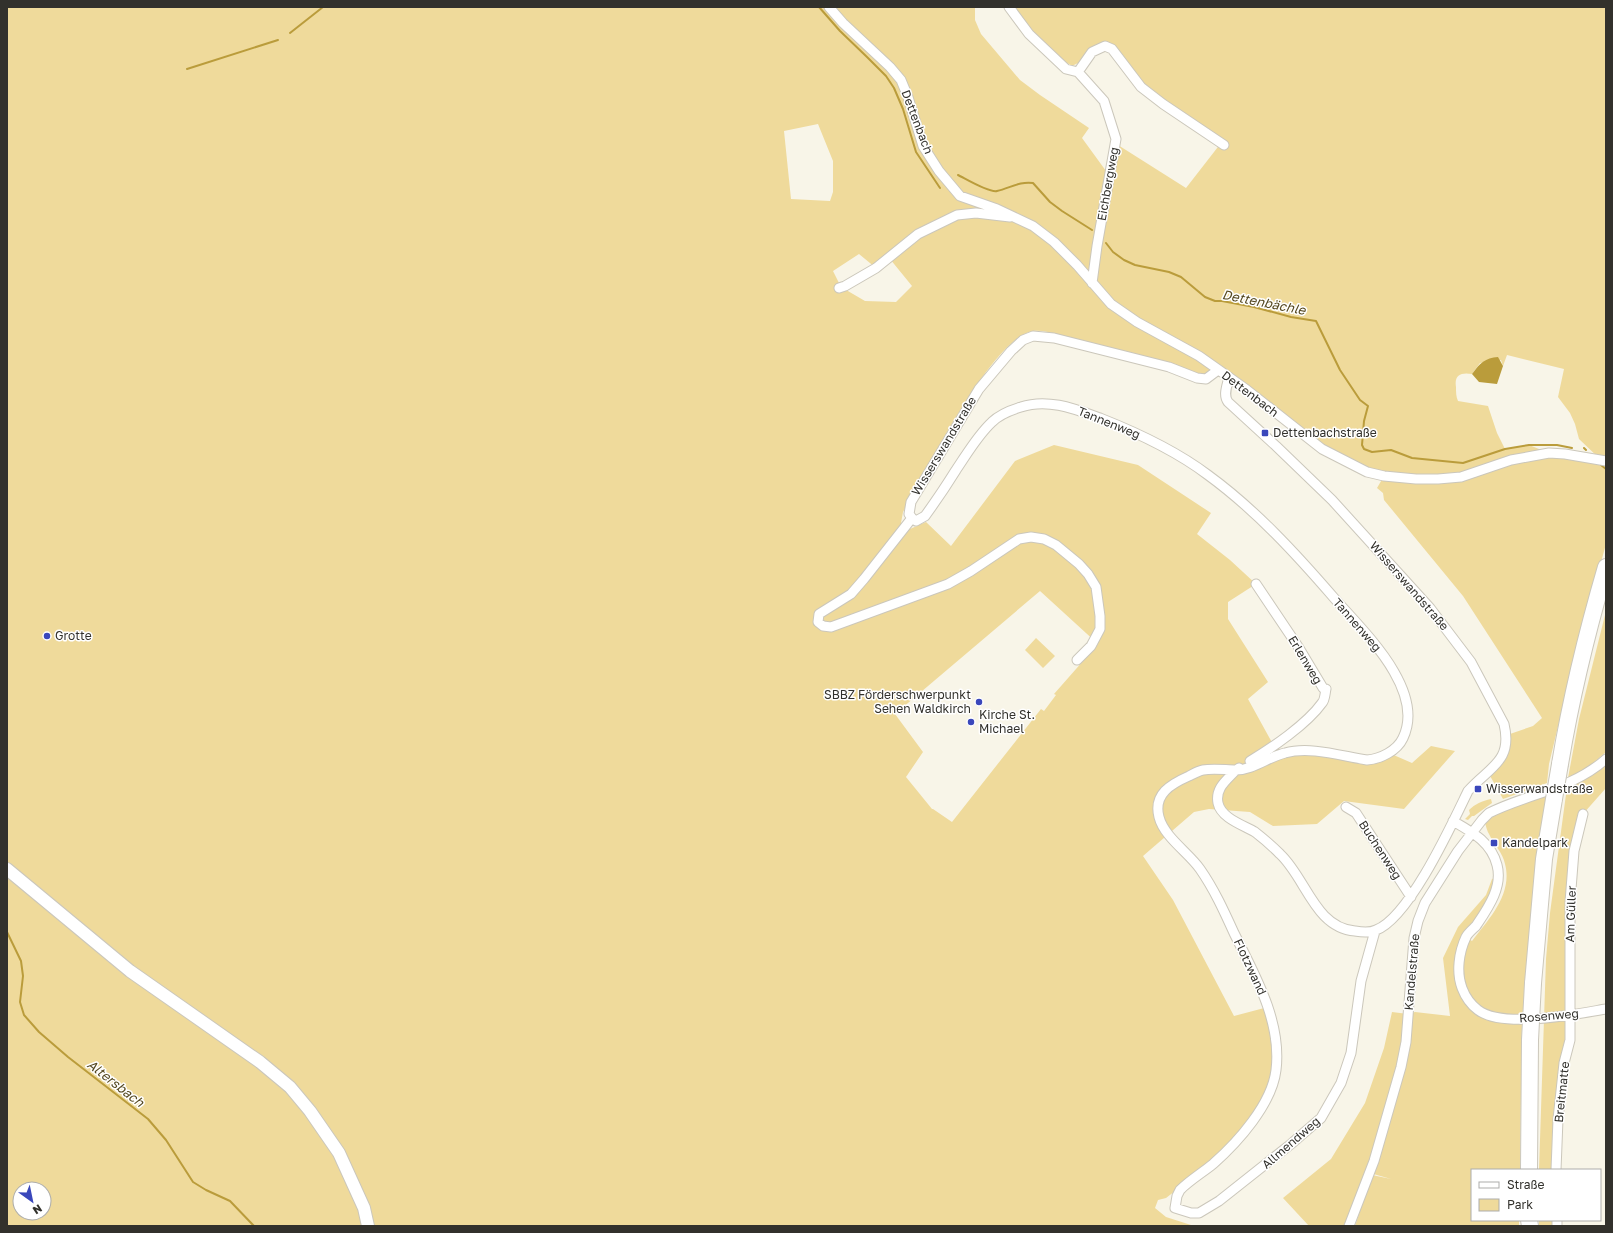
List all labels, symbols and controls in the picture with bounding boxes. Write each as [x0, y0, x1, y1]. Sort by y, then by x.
street label: Dettenbach [898, 88, 937, 156]
street label: Eichbergweg [1094, 146, 1121, 222]
water label: Dettenbächle [1221, 286, 1308, 318]
street label: Dettenbach [1219, 367, 1282, 420]
street label: Wisserswandstraße [908, 393, 979, 498]
street label: Tannenweg [1076, 403, 1143, 442]
place label: Dettenbachstraße [1273, 425, 1377, 440]
marker: Dettenbachstraße [1260, 428, 1270, 438]
street label: Wisserswandstraße [1367, 538, 1452, 633]
street label: Tannenweg [1330, 595, 1385, 655]
place label: Grotte [55, 628, 92, 643]
marker: Grotte [42, 631, 52, 641]
street label: Erlenweg [1285, 633, 1326, 687]
place label: SBBZ Förderschwerpunkt Sehen Waldkirch [824, 687, 971, 716]
marker: SBBZ Förderschwerpunkt Sehen Waldkirch [974, 697, 984, 707]
place label: Kirche St. Michael [979, 707, 1035, 736]
marker: Kirche St. Michael [966, 717, 976, 727]
place label: Wisserwandstraße [1486, 781, 1593, 796]
marker: Wisserwandstraße [1473, 784, 1483, 794]
street label: Buchenweg [1356, 817, 1405, 882]
place label: Kandelpark [1502, 835, 1568, 850]
marker: Kandelpark [1489, 838, 1499, 848]
street label: Am Güller [1562, 885, 1579, 943]
street label: Kandelstraße [1401, 933, 1422, 1011]
street label: Flotzwand [1231, 936, 1270, 997]
street label: Rosenweg [1519, 1005, 1579, 1026]
water label: Altersbach [84, 1056, 148, 1111]
street label: Breitmatte [1551, 1061, 1572, 1123]
street label: Allmendweg [1259, 1113, 1323, 1172]
legend [1471, 1169, 1601, 1221]
text: Straße [1507, 1177, 1545, 1192]
north arrow [12, 1181, 52, 1221]
text: Park [1507, 1197, 1533, 1212]
text: N [31, 1202, 45, 1218]

